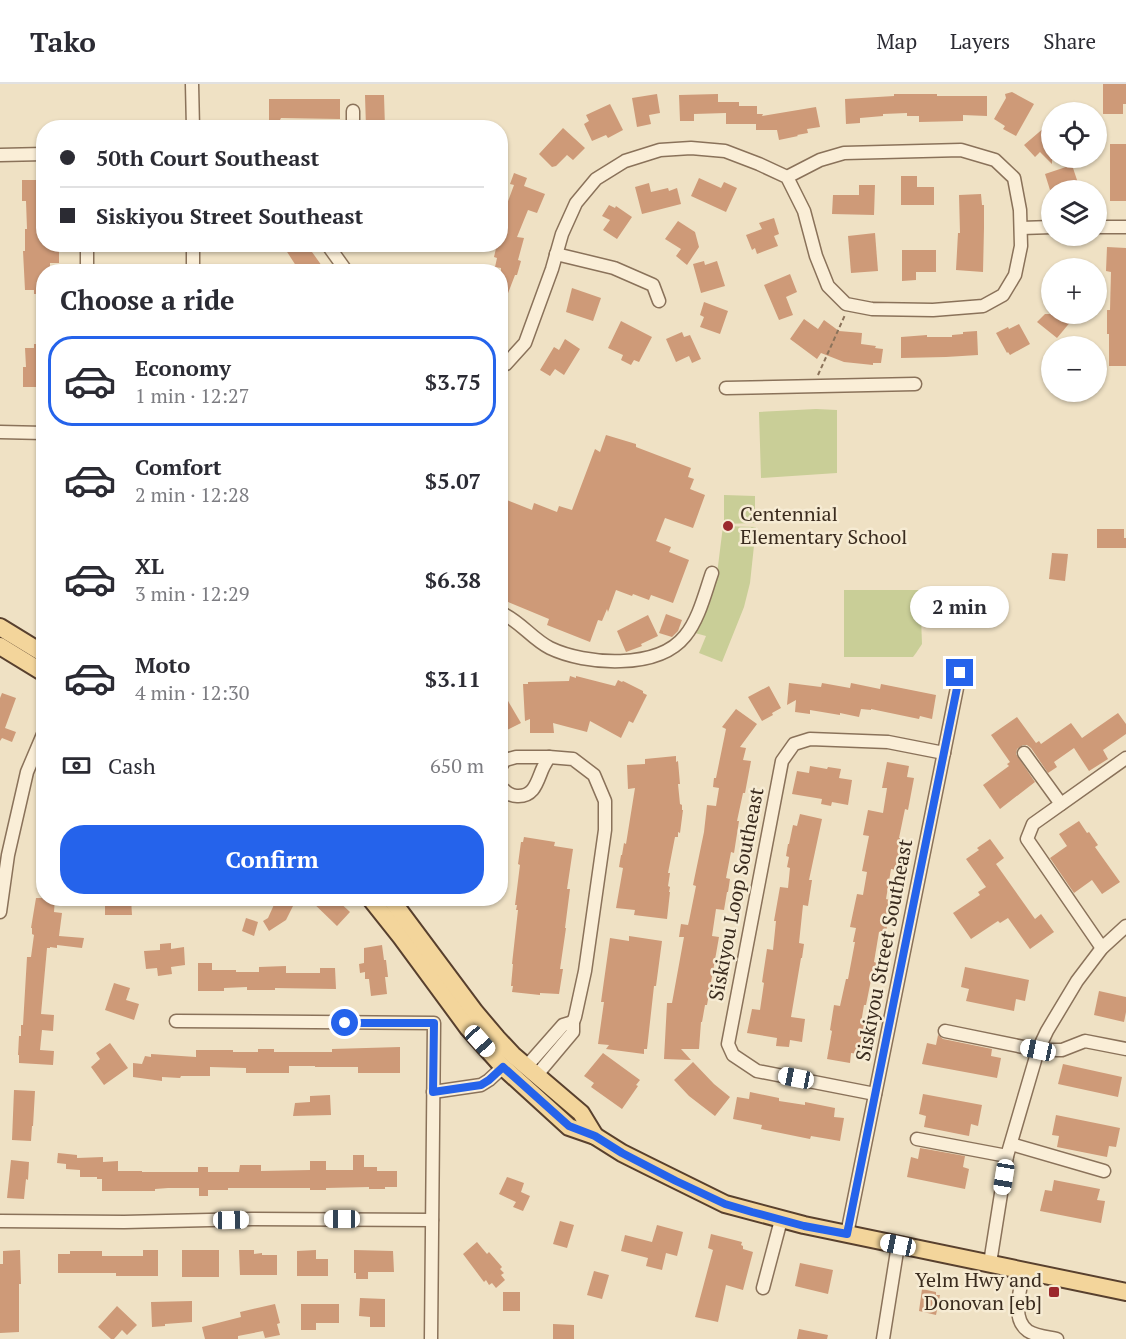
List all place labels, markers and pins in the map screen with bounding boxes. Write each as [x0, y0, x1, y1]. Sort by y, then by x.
place label: Centennial Elementary School [740, 500, 907, 550]
marker: Centennial Elementary School [721, 519, 735, 533]
place label: Yelm Hwy and Donovan [eb] [915, 1266, 1042, 1316]
marker: Yelm Hwy and Donovan [eb] [1047, 1285, 1061, 1299]

